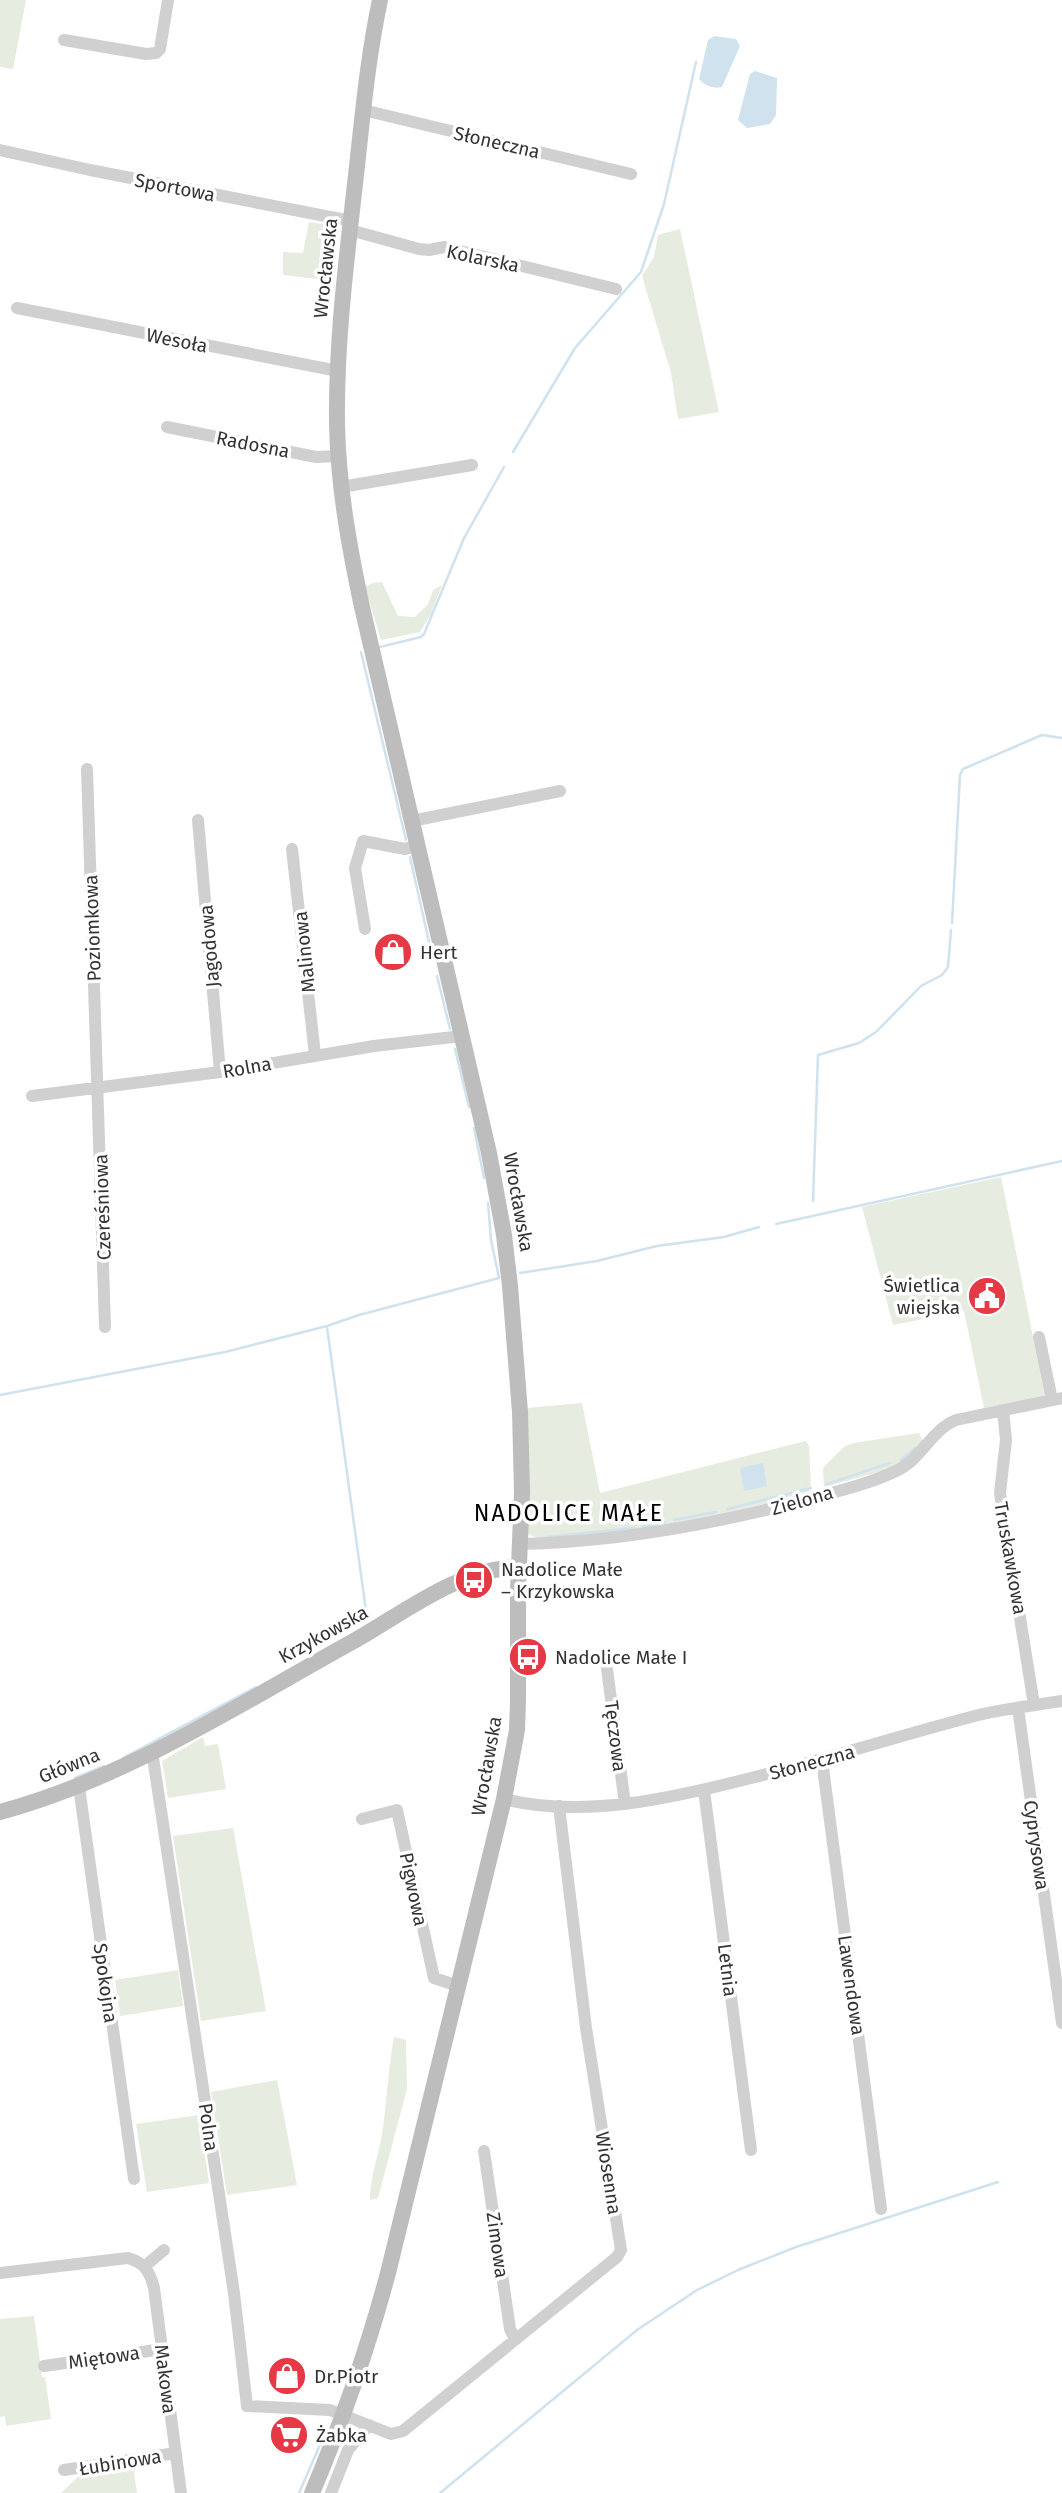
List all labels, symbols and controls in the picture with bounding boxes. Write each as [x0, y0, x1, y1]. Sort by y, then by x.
street label: Słoneczna [452, 121, 542, 164]
street label: Sportowa [133, 168, 217, 207]
street label: Wrocławska [309, 217, 342, 319]
street label: Kolarska [445, 240, 521, 277]
street label: Wesoła [144, 323, 209, 358]
street label: Radosna [214, 426, 292, 463]
street label: Poziomkowa [79, 874, 106, 982]
street label: Jagodowa [194, 904, 225, 988]
street label: Malinowa [289, 910, 320, 994]
shop icon: Hert [372, 931, 414, 973]
place label: Hert [420, 941, 458, 964]
street label: Rolna [221, 1052, 273, 1083]
street label: Wrocławska [498, 1151, 539, 1254]
street label: Czereśniowa [89, 1153, 116, 1261]
place label: Świetlica wiejska [883, 1274, 960, 1319]
public building icon: Świetlica wiejska [966, 1275, 1008, 1317]
street label: Zielona [768, 1481, 836, 1520]
district label: NADOLICE MAŁE [474, 1499, 664, 1527]
street label: Truskawkowa [989, 1500, 1032, 1616]
place label: Nadolice Małe – Krzykowska [501, 1558, 623, 1603]
bus stop icon: Nadolice Małe – Krzykowska [453, 1559, 495, 1601]
street label: Krzykowska [274, 1600, 372, 1668]
bus stop icon: Nadolice Małe I [507, 1636, 549, 1678]
place label: Nadolice Małe I [555, 1646, 687, 1669]
street label: Tęczowa [600, 1699, 631, 1773]
street label: Wrocławska [466, 1715, 507, 1818]
street label: Słoneczna [767, 1740, 857, 1785]
street label: Główna [35, 1743, 103, 1788]
street label: Cyprysowa [1019, 1799, 1054, 1892]
street label: Pigwowa [394, 1850, 433, 1928]
street label: Lawendowa [833, 1934, 870, 2037]
street label: Spokojna [89, 1942, 122, 2024]
street label: Letnia [713, 1942, 742, 1998]
street label: Polna [194, 2101, 223, 2153]
street label: Wiosenna [591, 2130, 626, 2216]
street label: Zimowa [481, 2211, 514, 2280]
street label: Miętowa [67, 2341, 141, 2374]
street label: Makowa [150, 2343, 181, 2415]
shop icon: Dr.Piotr [266, 2355, 308, 2397]
place label: Dr.Piotr [314, 2365, 379, 2388]
supermarket icon: Żabka [268, 2414, 310, 2456]
place label: Żabka [316, 2424, 367, 2447]
street label: Łubinowa [77, 2445, 163, 2480]

